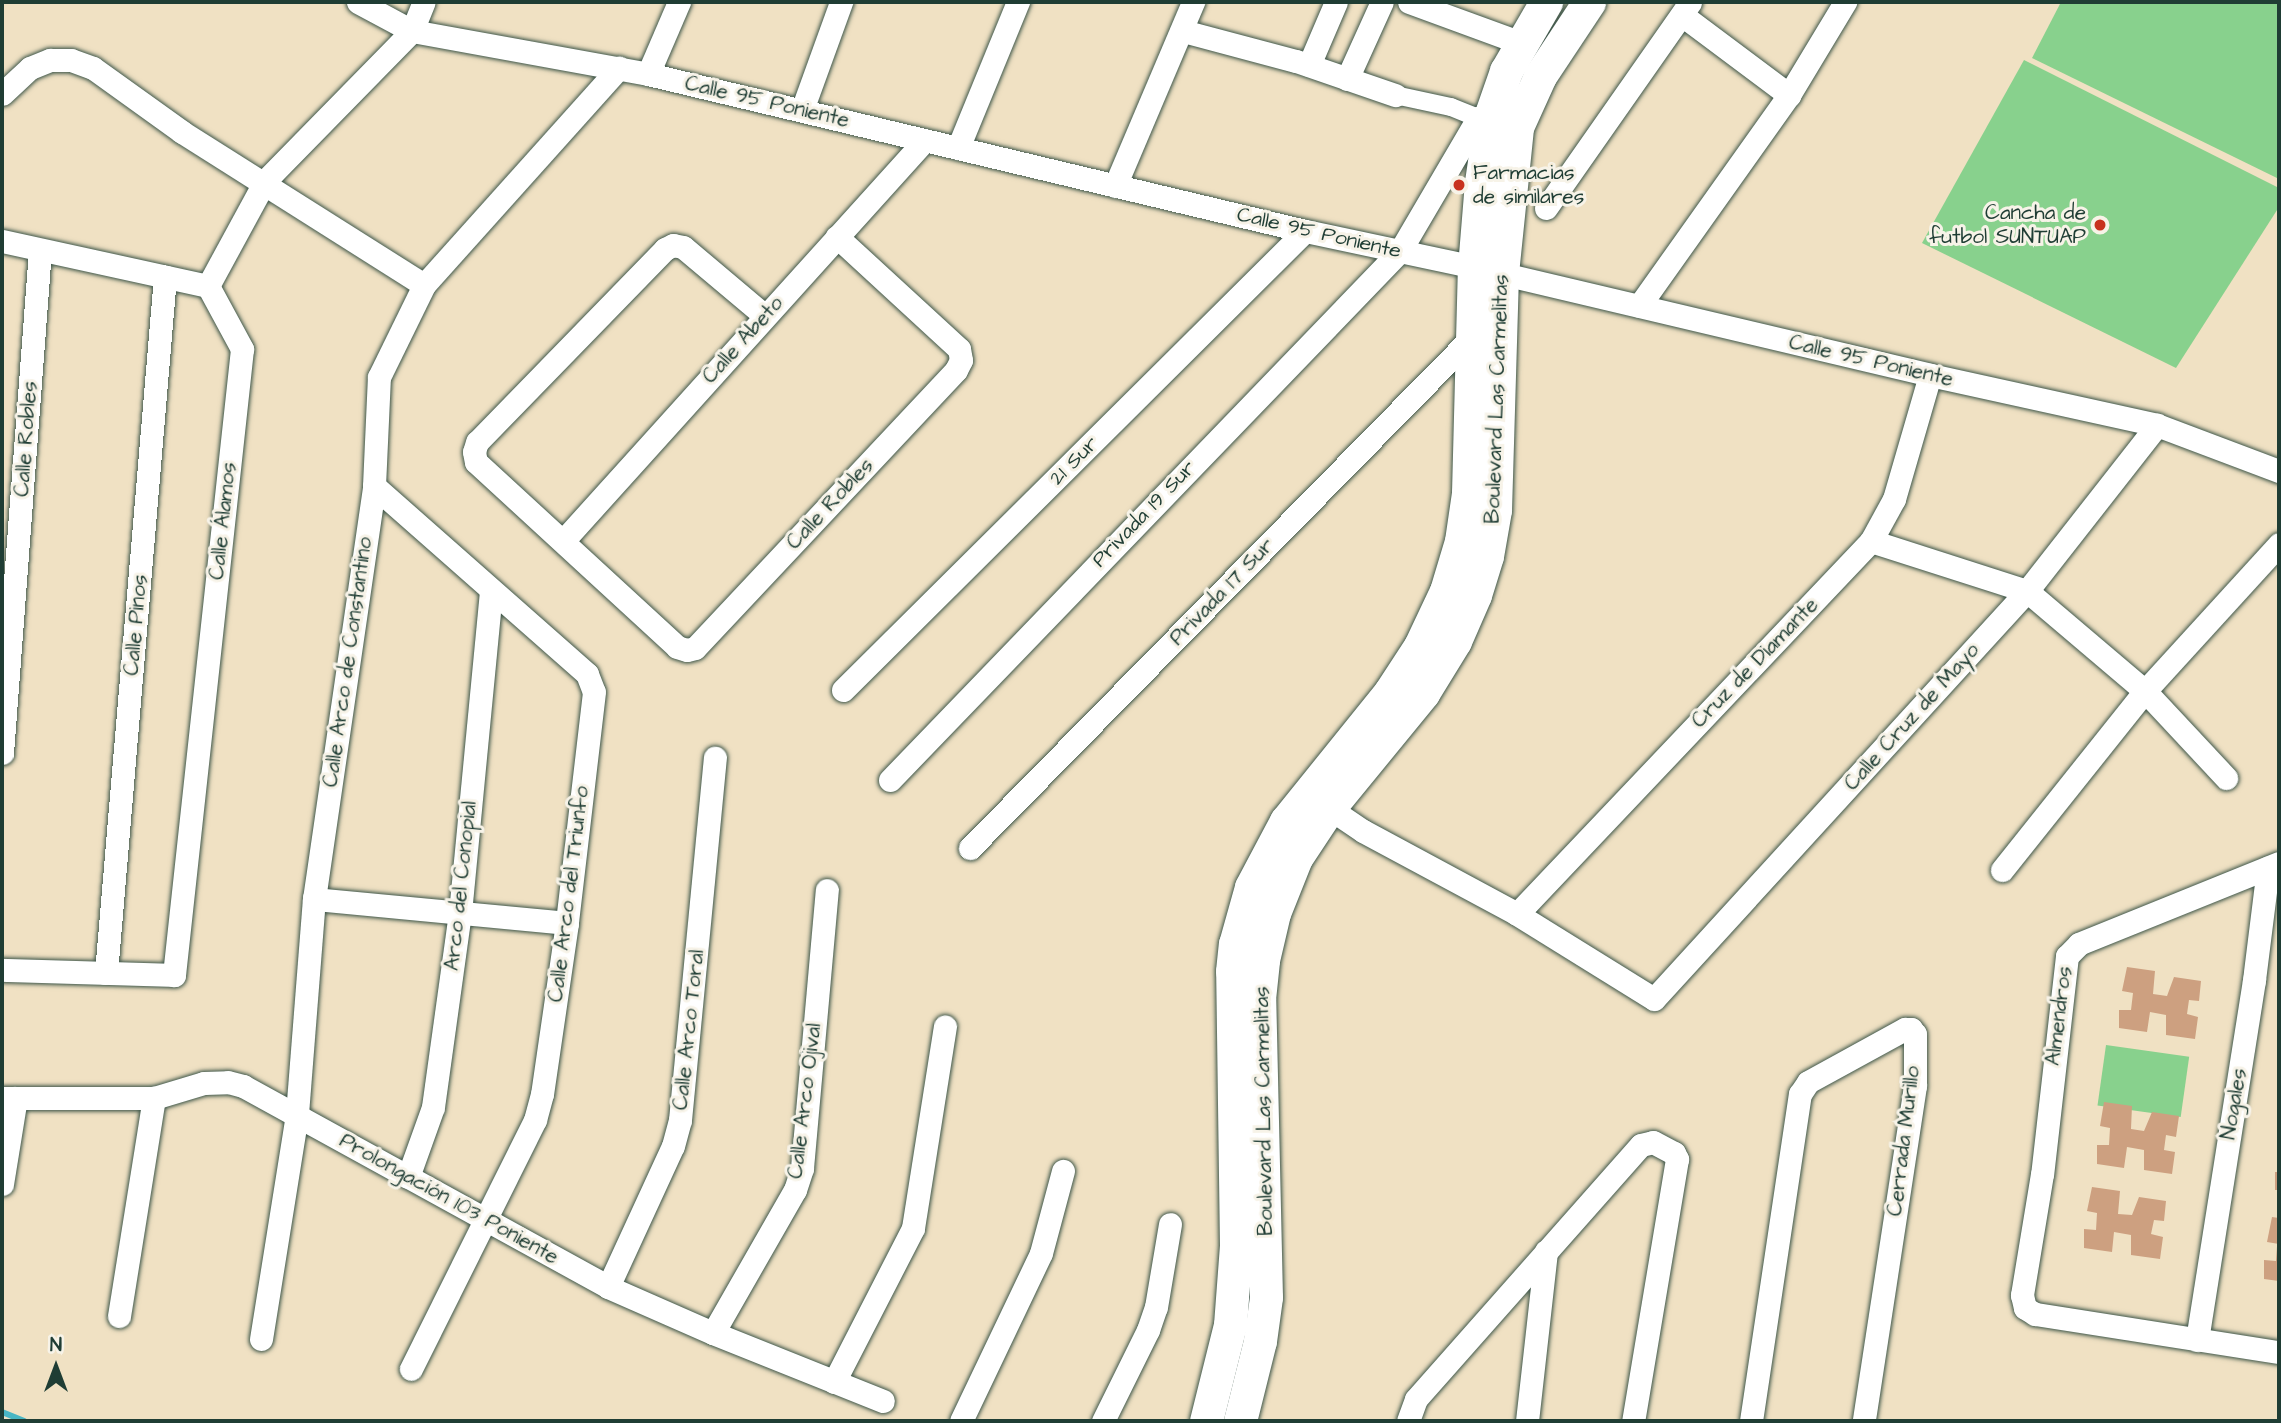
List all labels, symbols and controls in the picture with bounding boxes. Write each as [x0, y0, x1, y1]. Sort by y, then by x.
street label: Calle 95 Poniente [682, 71, 852, 133]
place label: Farmacias de similares [1473, 160, 1584, 210]
marker: Farmacias de similares [1451, 177, 1467, 193]
place label: Cancha de futbol SUNTUAP [1929, 200, 2086, 250]
street label: Calle 95 Poniente [1234, 202, 1404, 264]
marker: Cancha de futbol SUNTUAP [2092, 217, 2108, 233]
street label: Boulevard Las Carmelitas [1480, 274, 1514, 524]
street label: Calle Abeto [697, 291, 789, 389]
street label: Calle 95 Poniente [1786, 330, 1956, 392]
street label: Calle Robles [9, 380, 43, 498]
street label: 21 Sur [1044, 431, 1104, 491]
street label: Calle Robles [781, 453, 879, 555]
street label: Privada 19 Sur [1087, 455, 1201, 573]
street label: Calle Álamos [204, 461, 242, 581]
street label: Privada 17 Sur [1165, 533, 1279, 651]
street label: Calle Arco de Constantino [318, 535, 378, 789]
street label: Calle Pinos [119, 573, 153, 677]
street label: Cruz de Diamante [1686, 593, 1824, 733]
street label: Calle Cruz de Mayo [1839, 638, 1985, 796]
street label: Calle Arco del Triunfo [543, 784, 595, 1004]
street label: Arco del Conopial [440, 800, 482, 972]
street label: Calle Arco Toral [668, 949, 710, 1111]
street label: Almendros [2040, 965, 2078, 1067]
street label: Boulevard Las Carmelitas [1249, 986, 1279, 1236]
street label: Calle Arco Ojival [783, 1022, 827, 1180]
street label: Cerrada Murillo [1882, 1064, 1926, 1218]
street label: Nogales [2216, 1067, 2252, 1141]
street label: Prolongación 103 Poniente [335, 1128, 563, 1270]
north arrow [21, 1332, 91, 1402]
text: N [50, 1332, 62, 1359]

